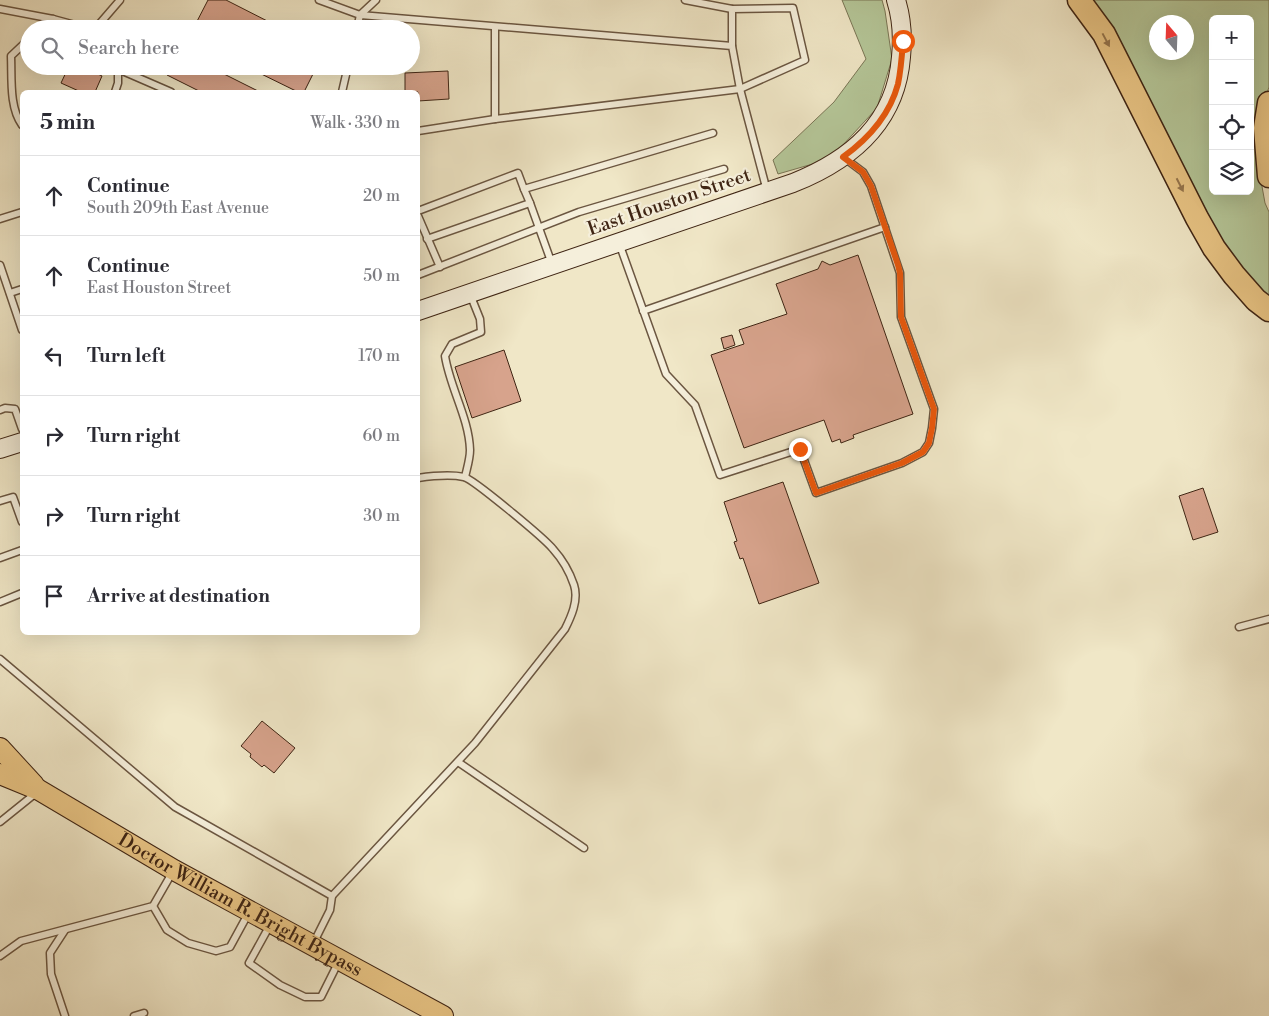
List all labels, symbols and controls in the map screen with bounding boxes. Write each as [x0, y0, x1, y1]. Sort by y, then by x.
north arrow [1149, 15, 1194, 60]
map controls [1209, 15, 1254, 195]
button: + [1209, 15, 1254, 60]
search box [20, 20, 420, 75]
route start [892, 30, 915, 53]
one-way arrow [1102, 33, 1111, 47]
icon: search [38, 34, 66, 62]
text: Search here [78, 36, 179, 60]
button: − [1209, 60, 1254, 105]
button: locate [1209, 105, 1254, 150]
text: 5 min [40, 110, 95, 136]
text: Walk · 330 m [310, 113, 400, 133]
button: layers [1209, 150, 1254, 195]
street label: East Houston Street [584, 163, 754, 241]
text: Continue [87, 174, 170, 198]
one-way arrow [1176, 178, 1184, 192]
icon: ahead [40, 182, 68, 210]
text: 20 m [363, 186, 400, 206]
text: South 209th East Avenue [87, 198, 269, 218]
text: Continue [87, 254, 170, 278]
icon: ahead [40, 262, 68, 290]
text: 50 m [363, 266, 400, 286]
text: East Houston Street [87, 278, 231, 298]
icon: left [40, 342, 68, 370]
text: Turn left [87, 344, 166, 368]
text: 170 m [358, 346, 400, 366]
icon: right [40, 422, 68, 450]
text: Turn right [87, 424, 180, 448]
text: 60 m [362, 426, 400, 446]
route end [789, 438, 812, 461]
icon: right [40, 502, 68, 530]
text: Turn right [87, 504, 180, 528]
text: 30 m [363, 506, 400, 526]
icon: arrive [40, 582, 68, 610]
text: Arrive at destination [87, 584, 270, 608]
street label: Doctor William R. Bright Bypass [114, 828, 367, 982]

